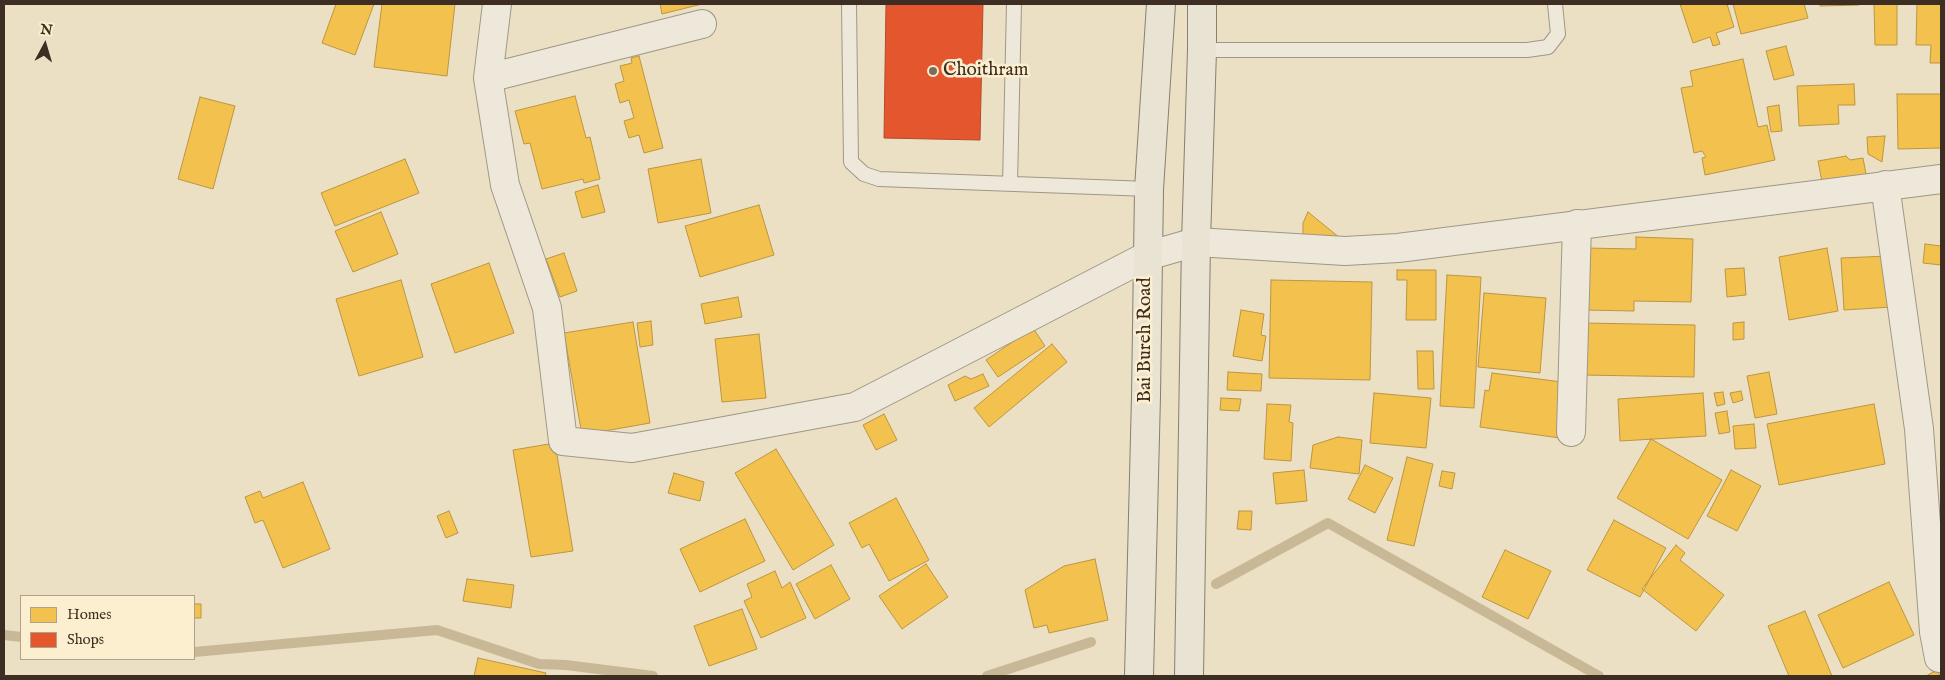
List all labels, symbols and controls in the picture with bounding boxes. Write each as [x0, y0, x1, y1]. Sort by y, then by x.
north arrow [20, 20, 70, 70]
text: N [40, 20, 54, 40]
place label: Choithram [943, 60, 1028, 82]
marker: Choithram [927, 65, 939, 77]
street label: Bai Bureh Road [1135, 277, 1157, 403]
legend [20, 595, 195, 660]
text: Homes [67, 605, 111, 624]
text: Shops [67, 630, 104, 649]

